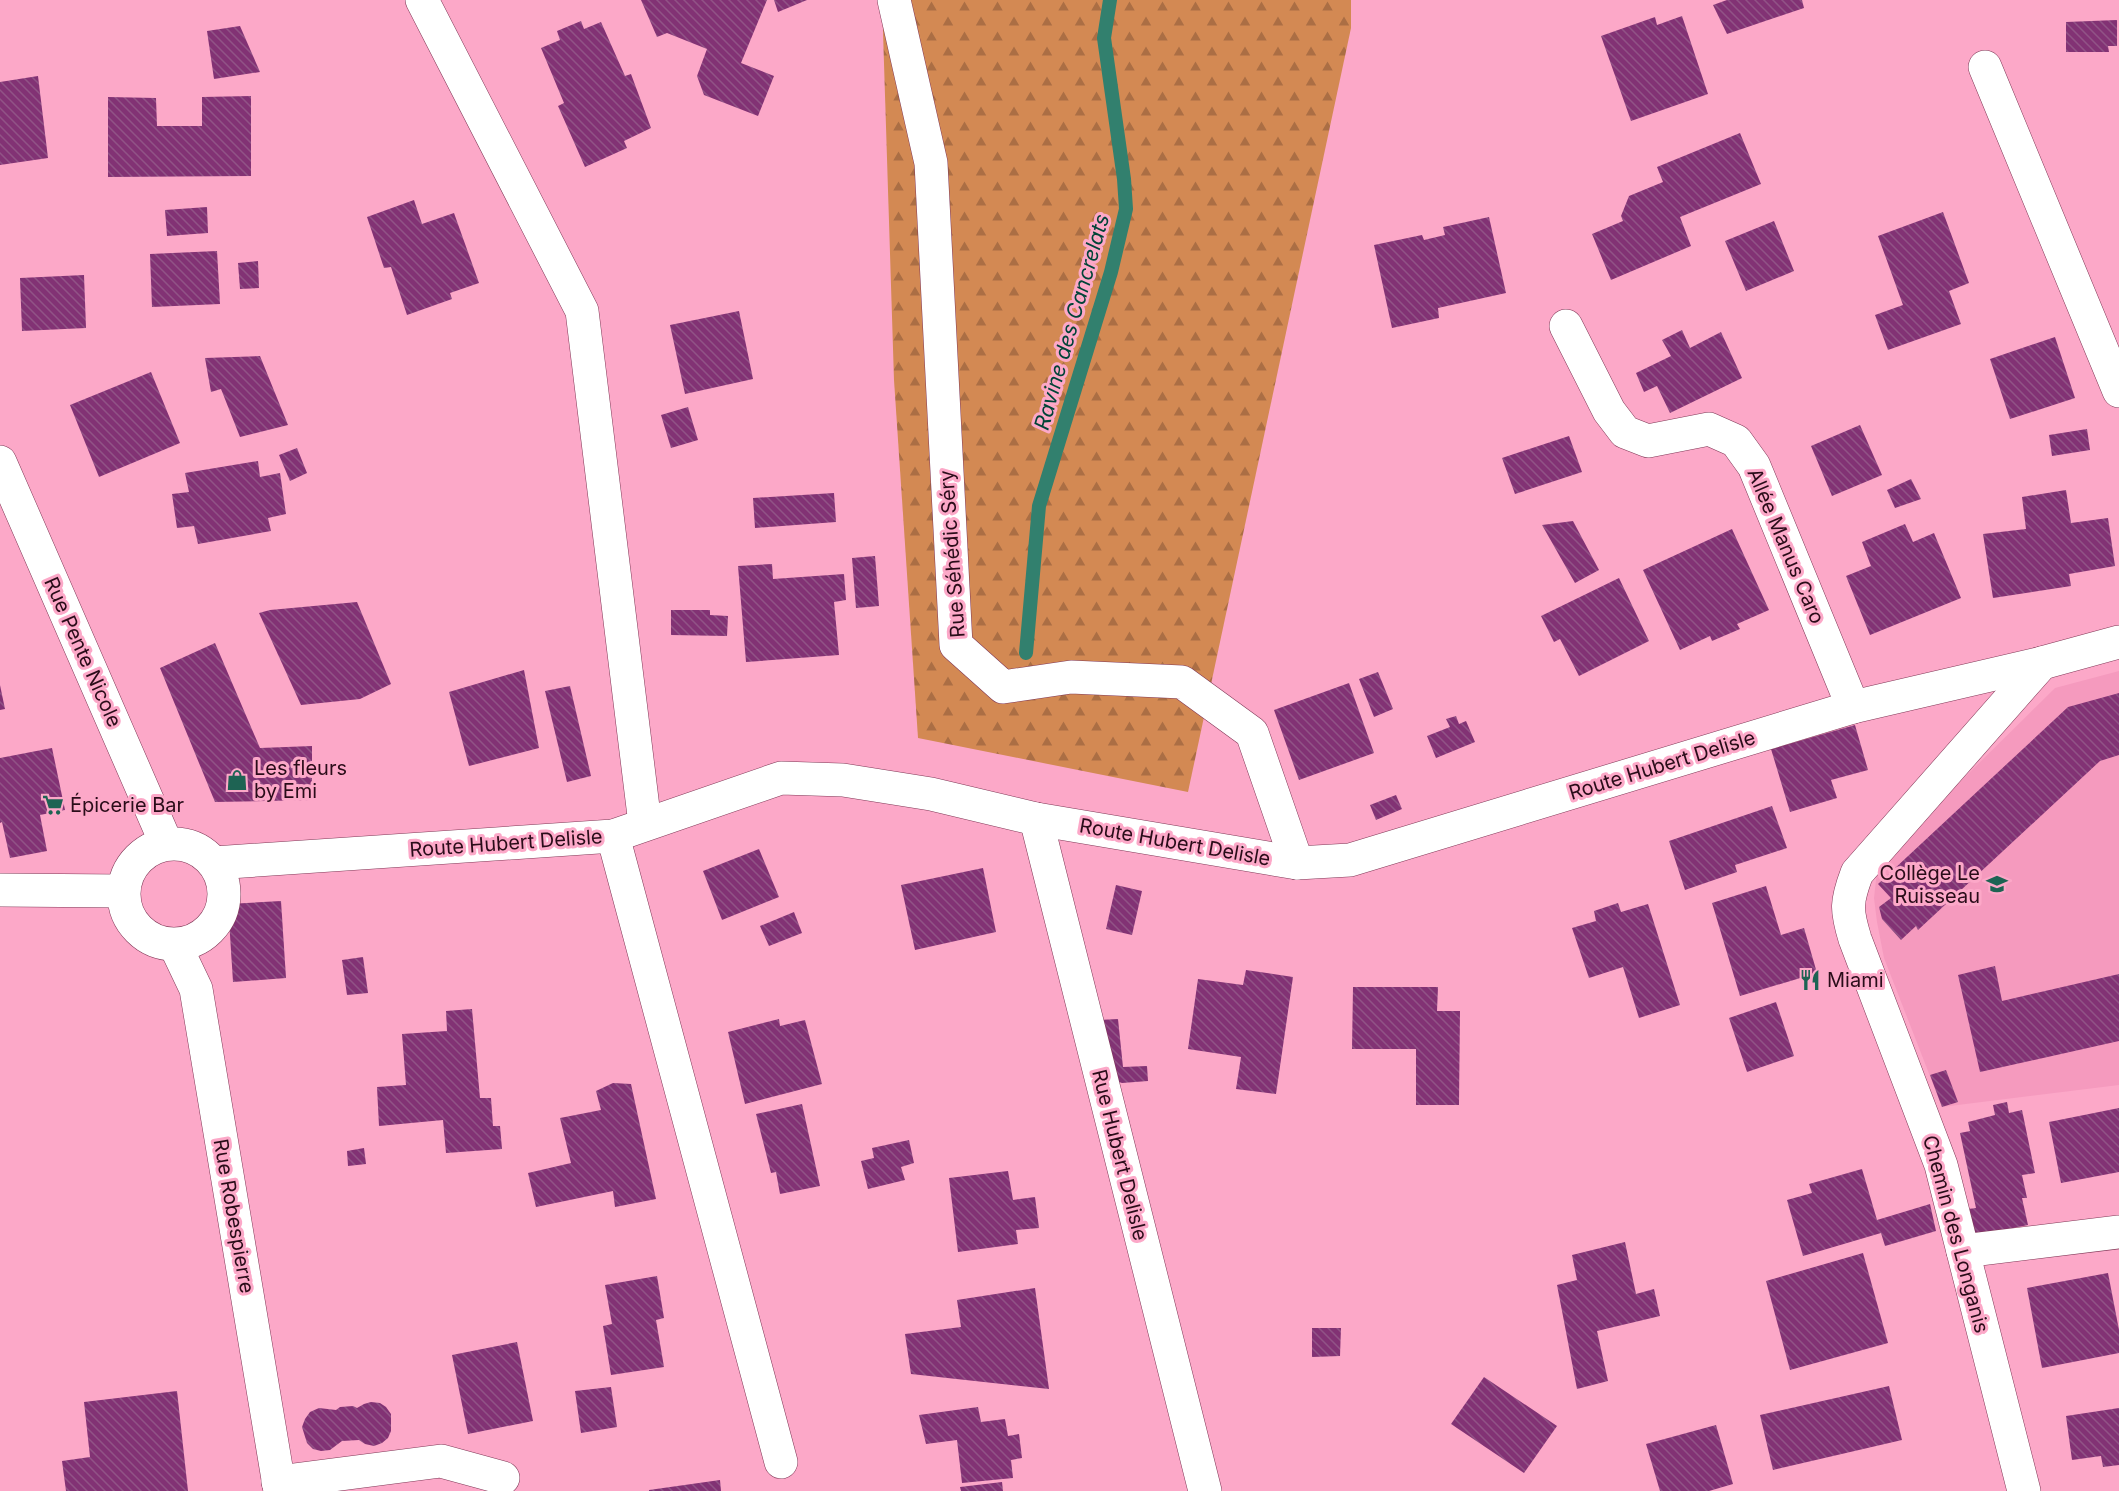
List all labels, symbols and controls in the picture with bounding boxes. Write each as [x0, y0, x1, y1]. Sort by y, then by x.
water label: Ravine des Cancrelats [1029, 211, 1114, 433]
street label: Allée Manus Caro [1742, 465, 1830, 627]
street label: Rue Séhédic Séry [934, 470, 970, 638]
street label: Rue Pente Nicole [39, 573, 127, 731]
street label: Route Hubert Delisle [1566, 725, 1758, 805]
place label: Les fleurs by Emi [254, 756, 347, 803]
shop icon: Les fleurs by Emi [225, 768, 249, 792]
place label: Épicerie Bar [70, 792, 184, 817]
supermarket icon: Épicerie Bar [41, 793, 65, 817]
street label: Route Hubert Delisle [1078, 813, 1272, 871]
street label: Route Hubert Delisle [409, 824, 603, 862]
place label: Collège Le Ruisseau [1880, 861, 1980, 908]
school or university icon: Collège Le Ruisseau [1985, 872, 2009, 896]
restaurant icon: Miami [1798, 968, 1822, 992]
place label: Miami [1827, 968, 1884, 992]
street label: Rue Hubert Delisle [1087, 1067, 1153, 1243]
street label: Chemin des Longanis [1918, 1132, 1994, 1336]
street label: Rue Robespierre [209, 1137, 259, 1295]

